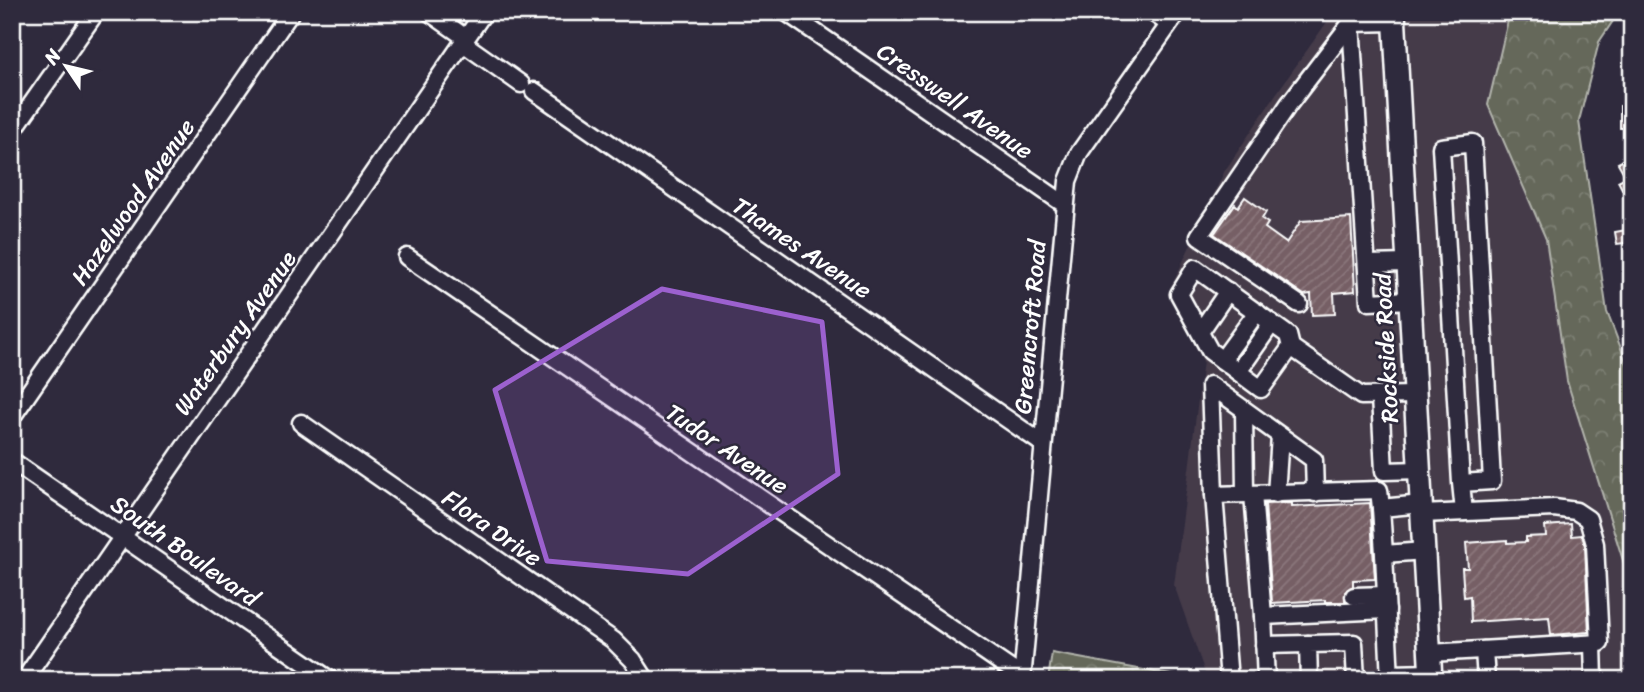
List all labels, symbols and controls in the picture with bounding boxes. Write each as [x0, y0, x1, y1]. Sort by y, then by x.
street label: Cresswell Avenue [868, 31, 1042, 171]
north arrow [32, 32, 102, 102]
text: N [35, 41, 70, 72]
street label: Hazelwood Avenue [59, 109, 207, 295]
street label: Thames Avenue [723, 185, 881, 311]
street label: Greencroft Road [1001, 236, 1059, 416]
street label: Waterbury Avenue [162, 241, 308, 425]
street label: Rockside Road [1361, 271, 1411, 424]
street label: Tudor Avenue [657, 392, 797, 506]
street label: Flora Drive [433, 478, 551, 578]
street label: South Boulevard [102, 484, 270, 619]

